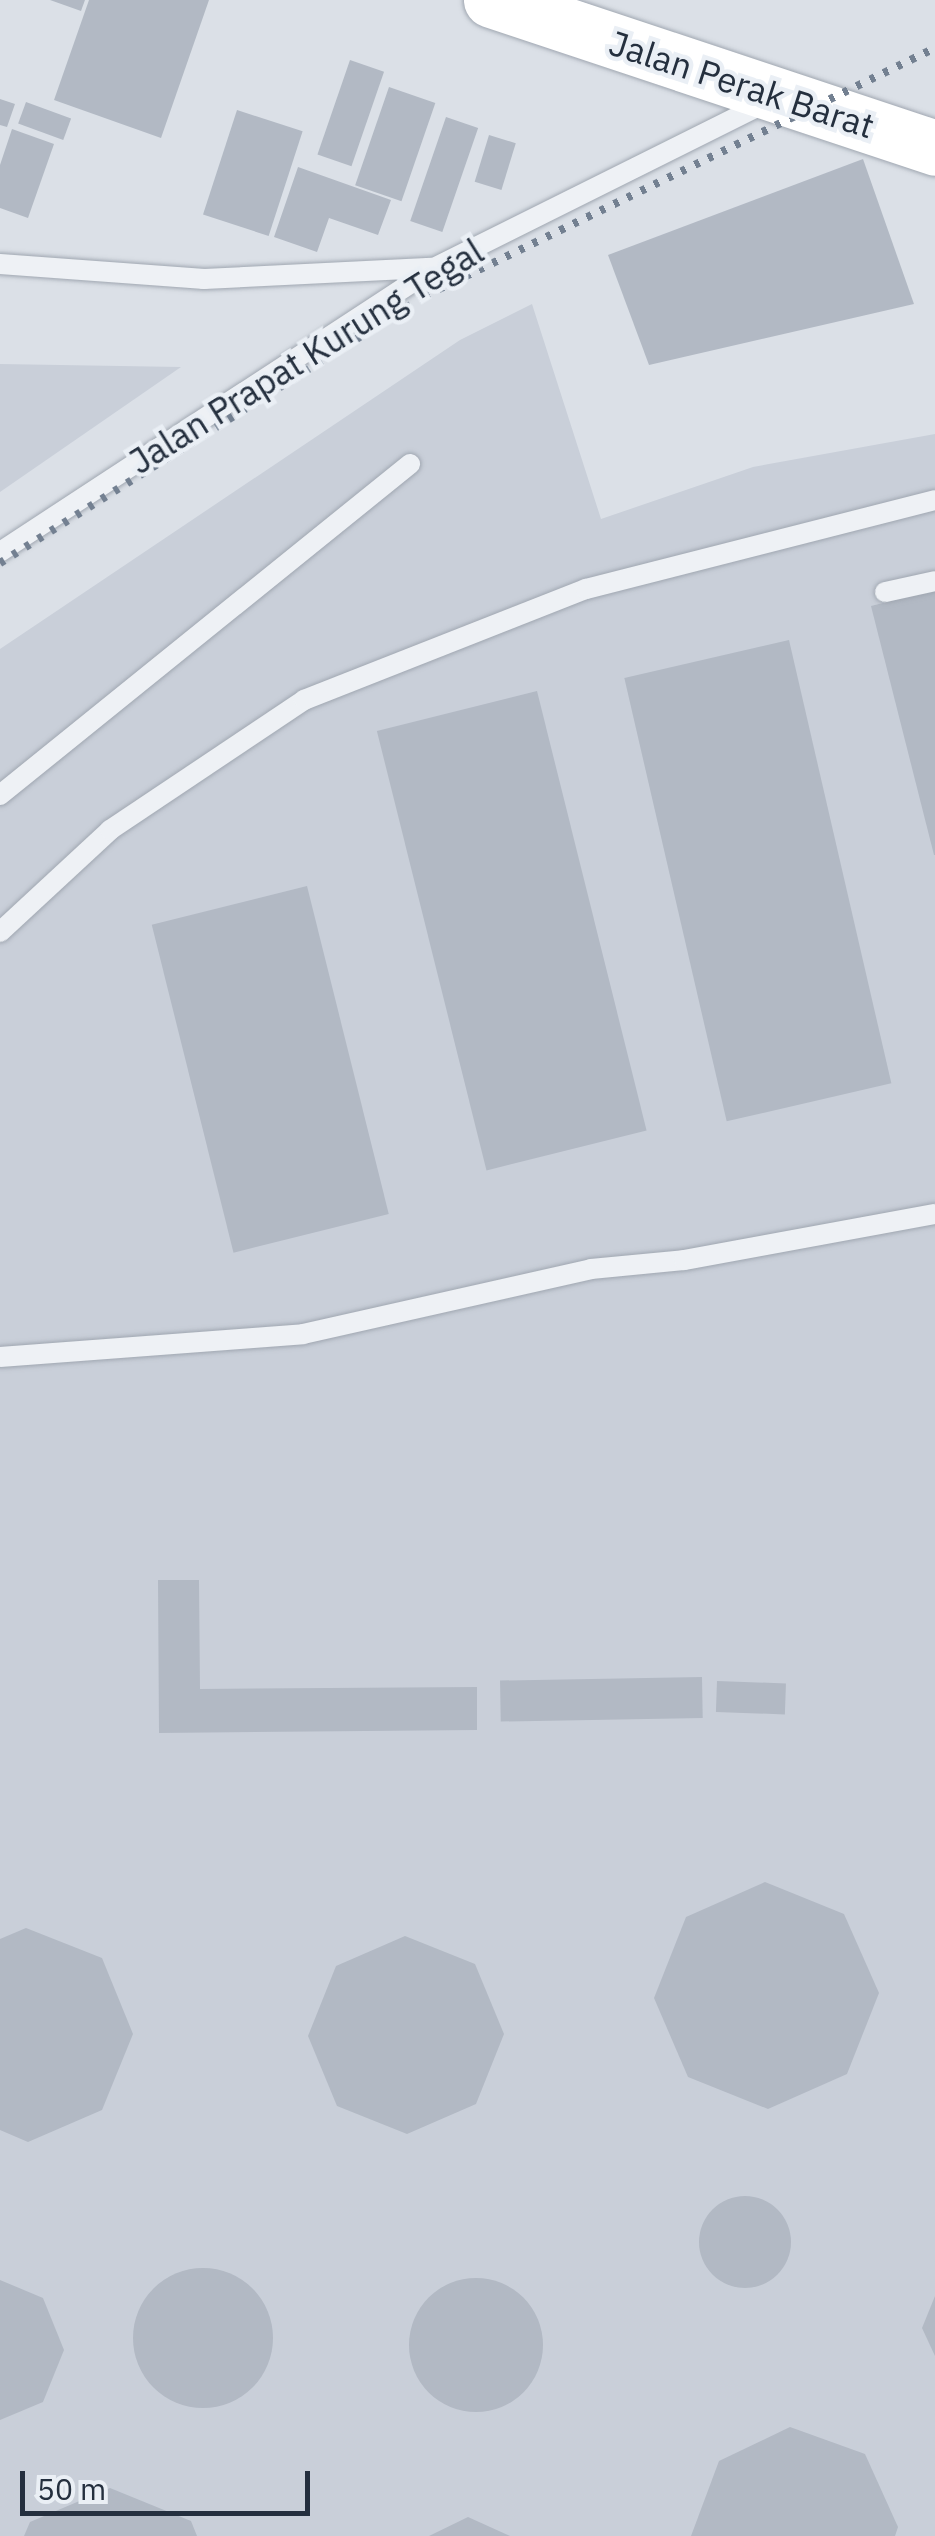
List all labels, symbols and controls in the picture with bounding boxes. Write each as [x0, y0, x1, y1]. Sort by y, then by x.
street label: Jalan Perak Barat [604, 21, 880, 147]
street label: Jalan Prapat Kurung Tegal [121, 230, 491, 482]
scale bar [25, 2451, 315, 2513]
text: 50 m [37, 2469, 106, 2508]

